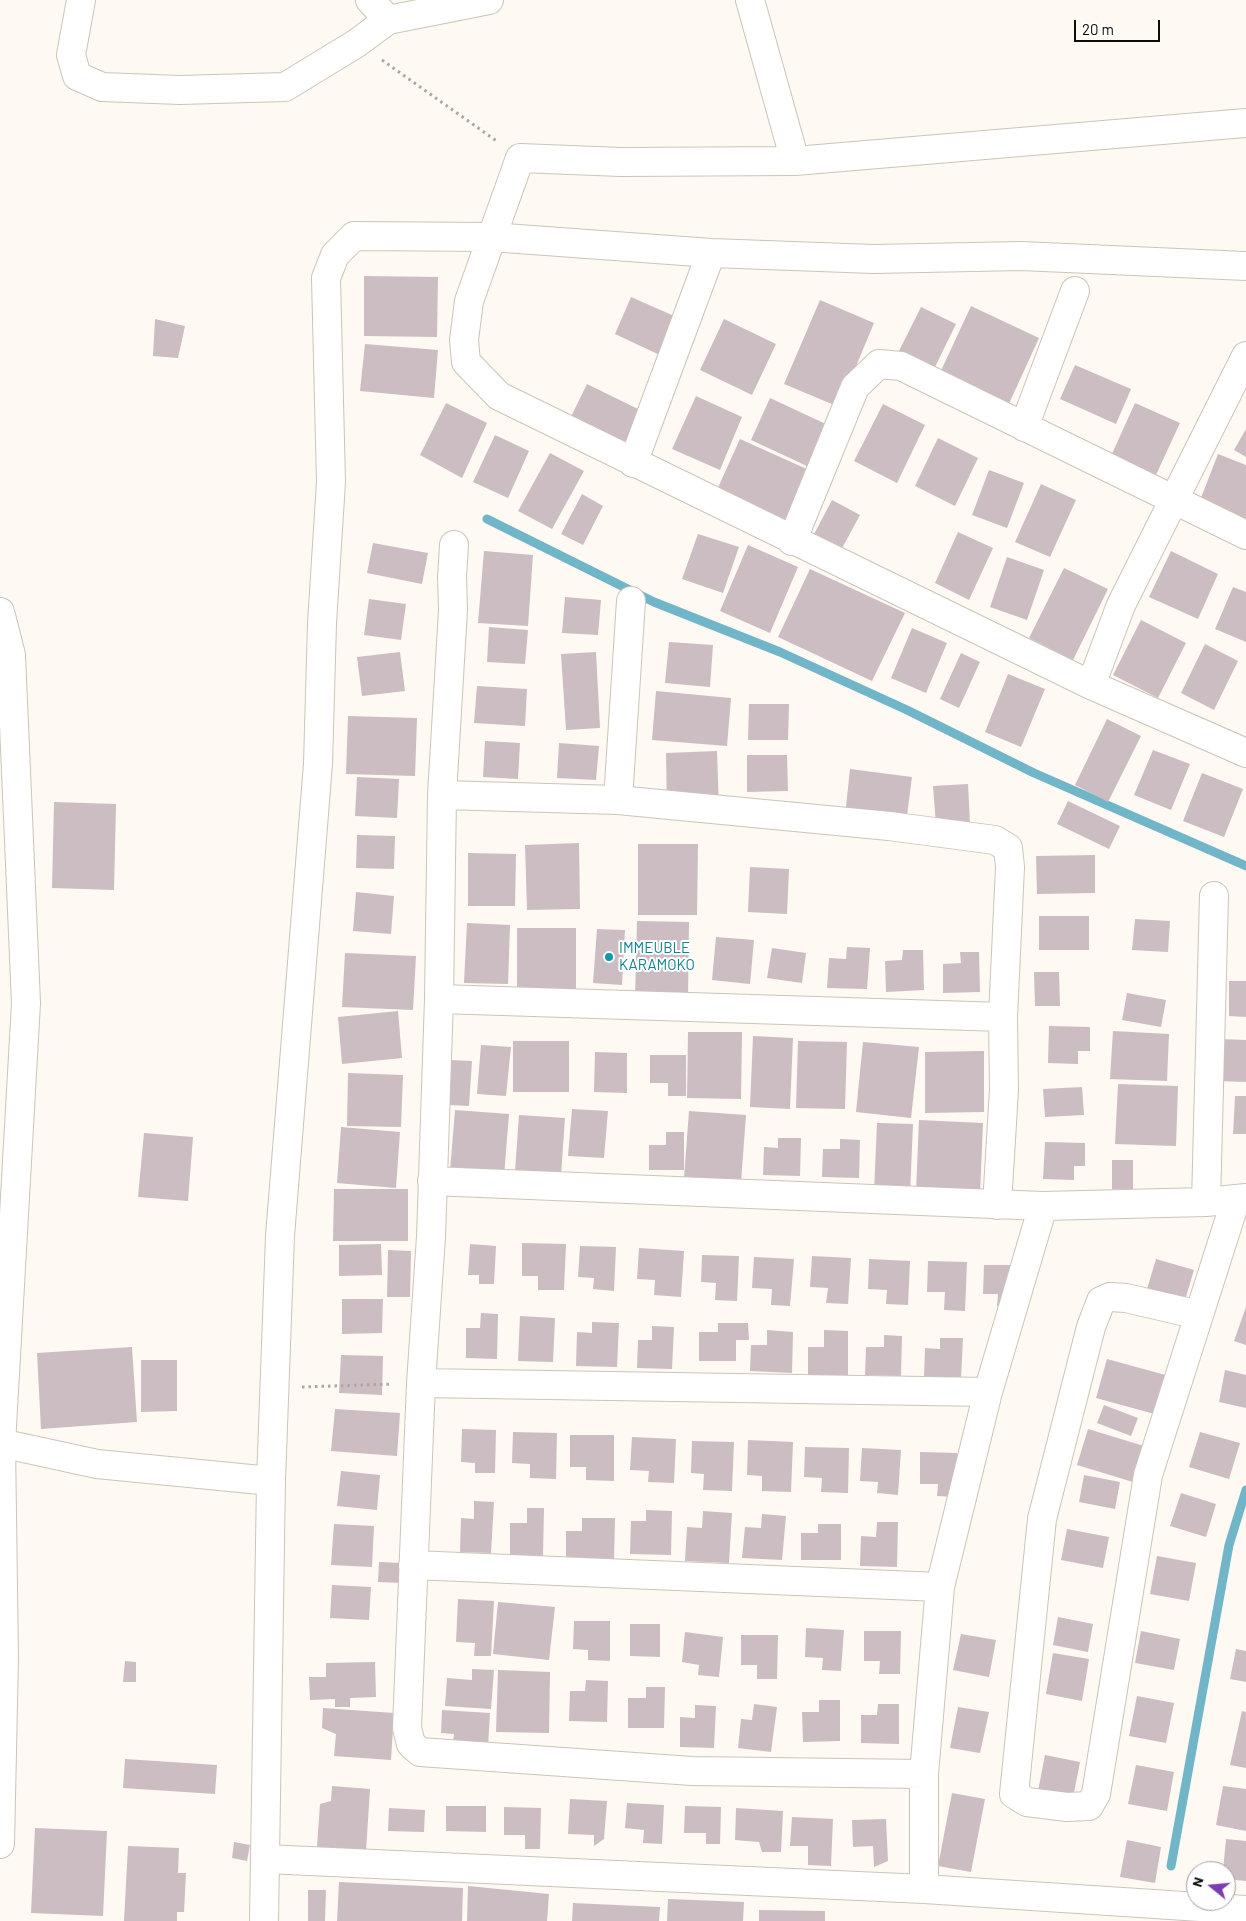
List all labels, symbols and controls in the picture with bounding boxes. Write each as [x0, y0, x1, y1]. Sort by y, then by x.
scale bar [1076, 10, 1162, 42]
text: 20 m [1082, 20, 1114, 38]
place label: IMMEUBLE KARAMOKO [619, 939, 695, 974]
marker: IMMEUBLE KARAMOKO [603, 951, 615, 963]
north arrow [1186, 1861, 1236, 1911]
text: N [1188, 1875, 1207, 1889]

